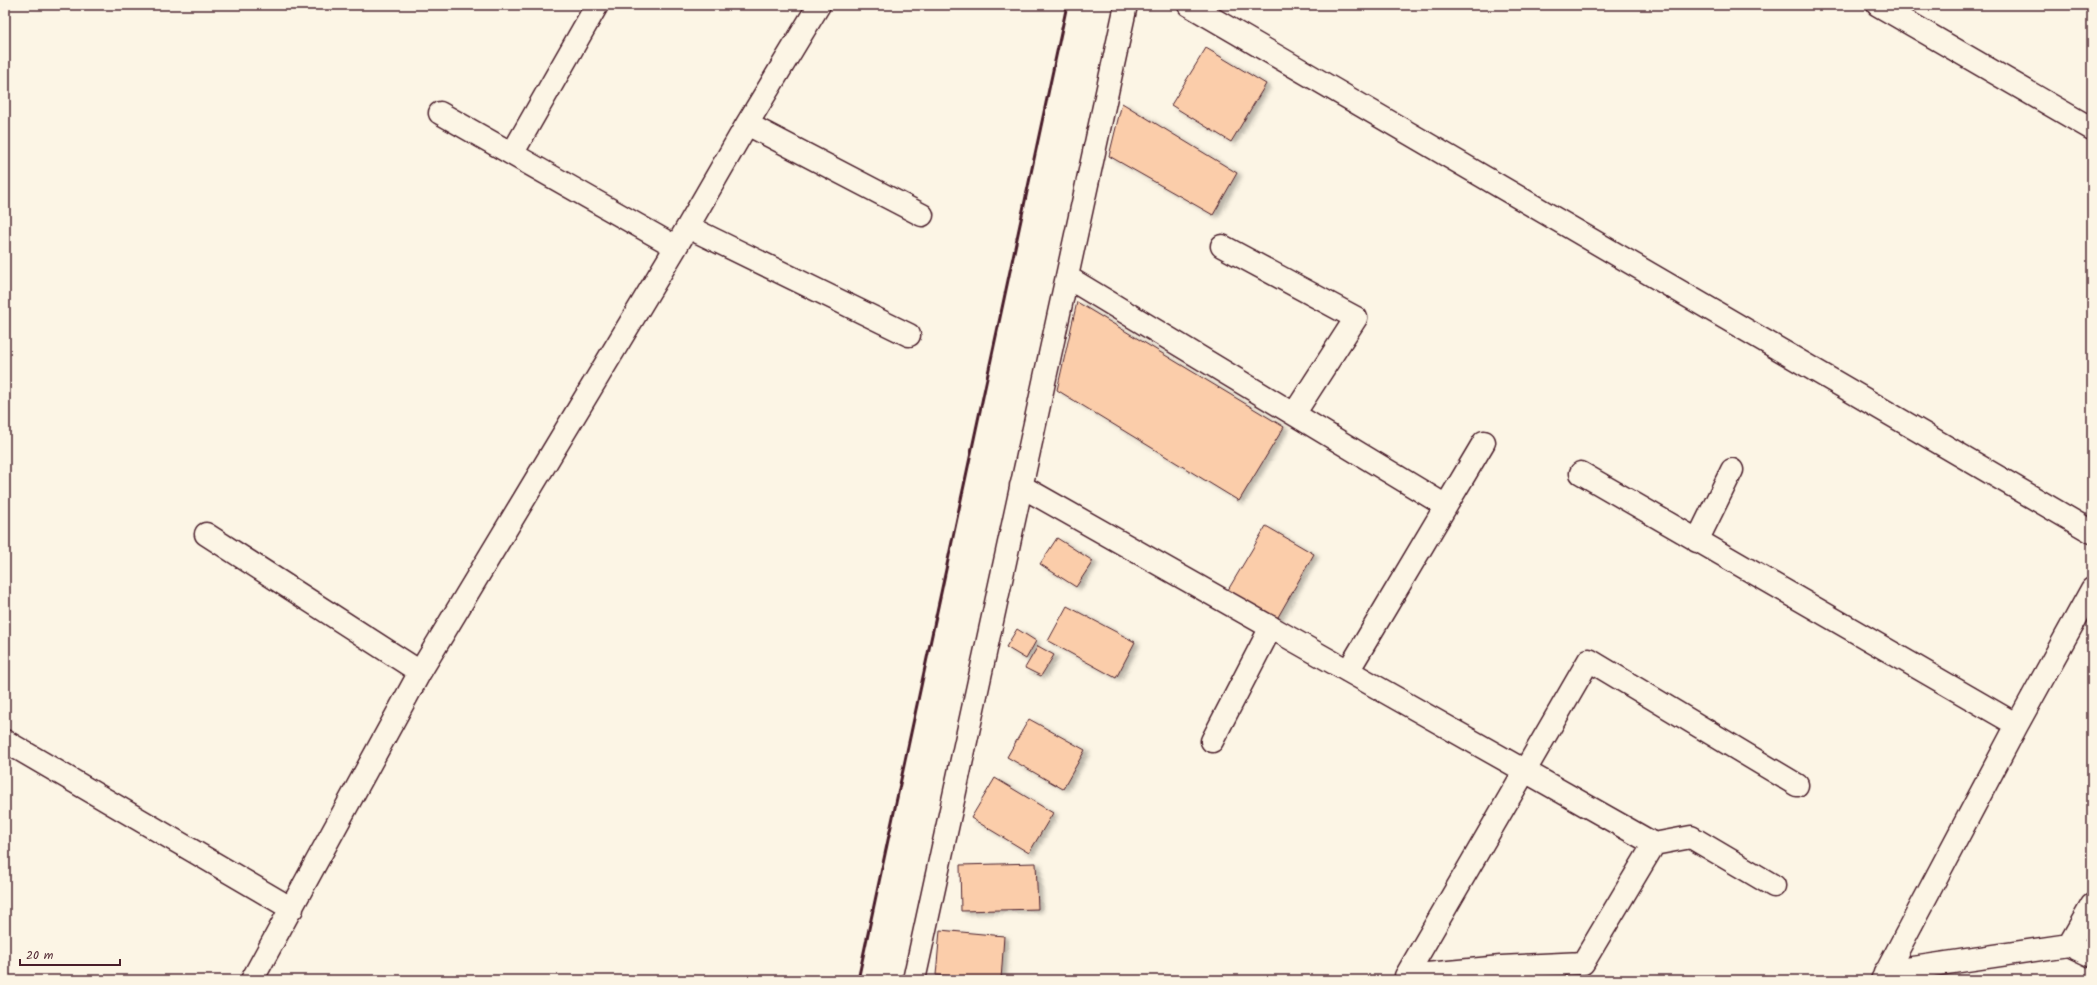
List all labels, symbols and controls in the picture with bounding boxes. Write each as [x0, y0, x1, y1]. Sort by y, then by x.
scale bar [20, 941, 120, 967]
text: 20 m [26, 946, 54, 965]

